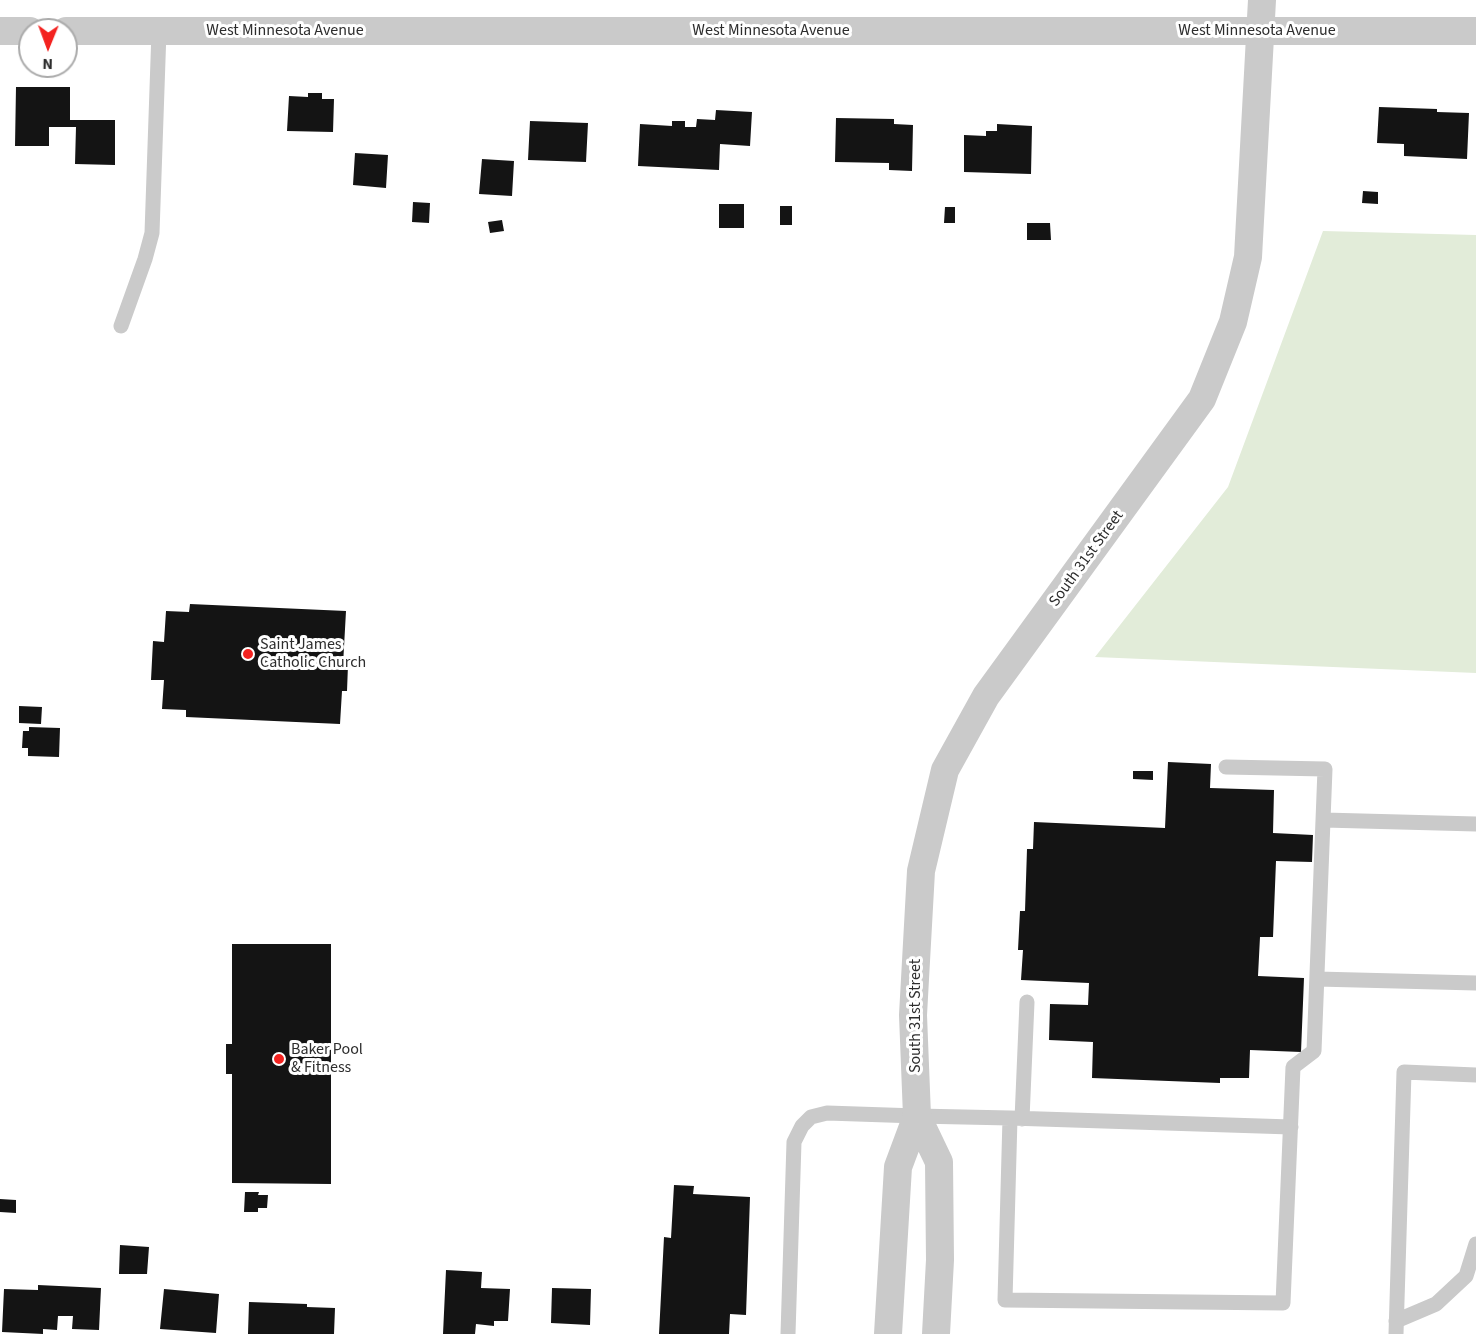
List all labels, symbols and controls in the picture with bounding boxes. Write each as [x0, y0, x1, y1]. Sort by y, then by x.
north arrow [18, 18, 78, 78]
street label: West Minnesota Avenue [206, 21, 364, 41]
street label: West Minnesota Avenue [692, 21, 850, 41]
street label: West Minnesota Avenue [1178, 21, 1336, 41]
text: N [42, 53, 53, 75]
street label: South 31st Street [1046, 507, 1128, 611]
place label: Saint James Catholic Church [260, 635, 366, 673]
marker: Saint James Catholic Church [241, 647, 255, 661]
street label: South 31st Street [906, 959, 926, 1073]
place label: Baker Pool & Fitness [291, 1040, 363, 1078]
marker: Baker Pool & Fitness [272, 1052, 286, 1066]

